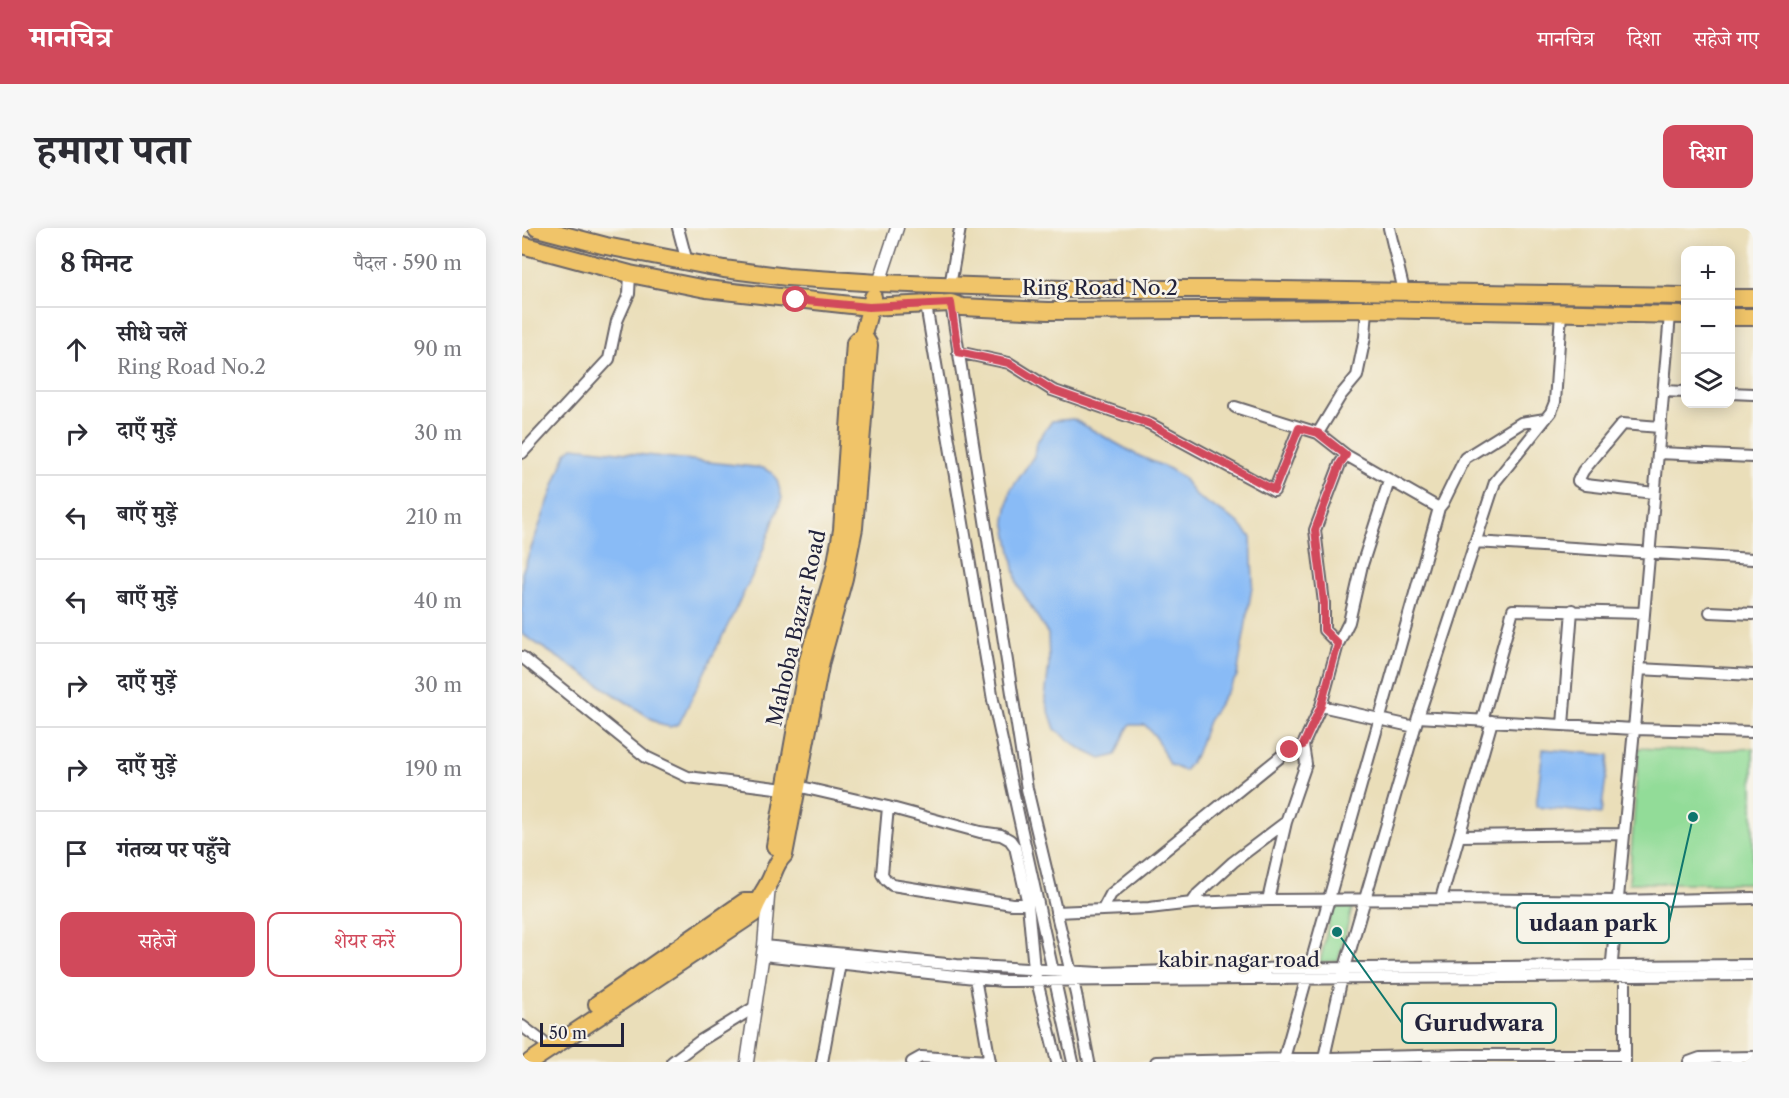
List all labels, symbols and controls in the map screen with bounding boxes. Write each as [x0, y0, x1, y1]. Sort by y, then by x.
text: मानचित्र [30, 20, 112, 54]
text: मानचित्र [1537, 26, 1594, 51]
text: दिशा [1627, 26, 1661, 51]
text: सहेजे गए [1694, 26, 1759, 51]
text: हमारा पता [36, 123, 189, 175]
button: दिशा [1663, 125, 1753, 188]
map controls [1681, 246, 1735, 408]
button: + [1681, 246, 1735, 300]
text: 8 मिनट [60, 247, 132, 279]
text: पैदल · 590 m [354, 251, 462, 275]
street label: Ring Road No.2 [1022, 275, 1178, 300]
route start [782, 286, 808, 312]
button: − [1681, 300, 1735, 354]
text: सीधे चलें [117, 320, 186, 347]
icon: ahead [60, 333, 93, 366]
text: 90 m [414, 337, 462, 361]
button: layers [1681, 354, 1735, 408]
text: Ring Road No.2 [117, 355, 266, 379]
text: दाएँ मुड़ें [117, 416, 176, 443]
icon: right [60, 417, 93, 450]
text: 30 m [414, 421, 462, 445]
text: बाएँ मुड़ें [117, 500, 177, 527]
icon: left [60, 501, 93, 534]
text: 210 m [405, 505, 462, 529]
street label: Mahoba Bazar Road [761, 527, 831, 729]
text: बाएँ मुड़ें [117, 584, 177, 611]
icon: left [60, 585, 93, 618]
text: 40 m [414, 589, 462, 613]
text: दाएँ मुड़ें [117, 668, 176, 695]
icon: right [60, 669, 93, 702]
text: 30 m [414, 673, 462, 697]
route end [1276, 736, 1302, 762]
text: दाएँ मुड़ें [117, 752, 176, 779]
icon: right [60, 753, 93, 786]
text: 190 m [405, 757, 462, 781]
text: गंतव्य पर पहुँचे [117, 836, 230, 863]
icon: arrive [60, 837, 93, 870]
callout: udaan park [1517, 903, 1669, 943]
text: udaan park [1529, 910, 1658, 937]
button: सहेजें [60, 912, 255, 977]
button: शेयर करें [267, 912, 462, 977]
street label: kabir nagar road [1158, 947, 1320, 972]
callout: Gurudwara [1402, 1003, 1556, 1043]
text: Gurudwara [1414, 1010, 1544, 1037]
scale bar [540, 1020, 624, 1048]
text: 50 m [549, 1023, 587, 1043]

